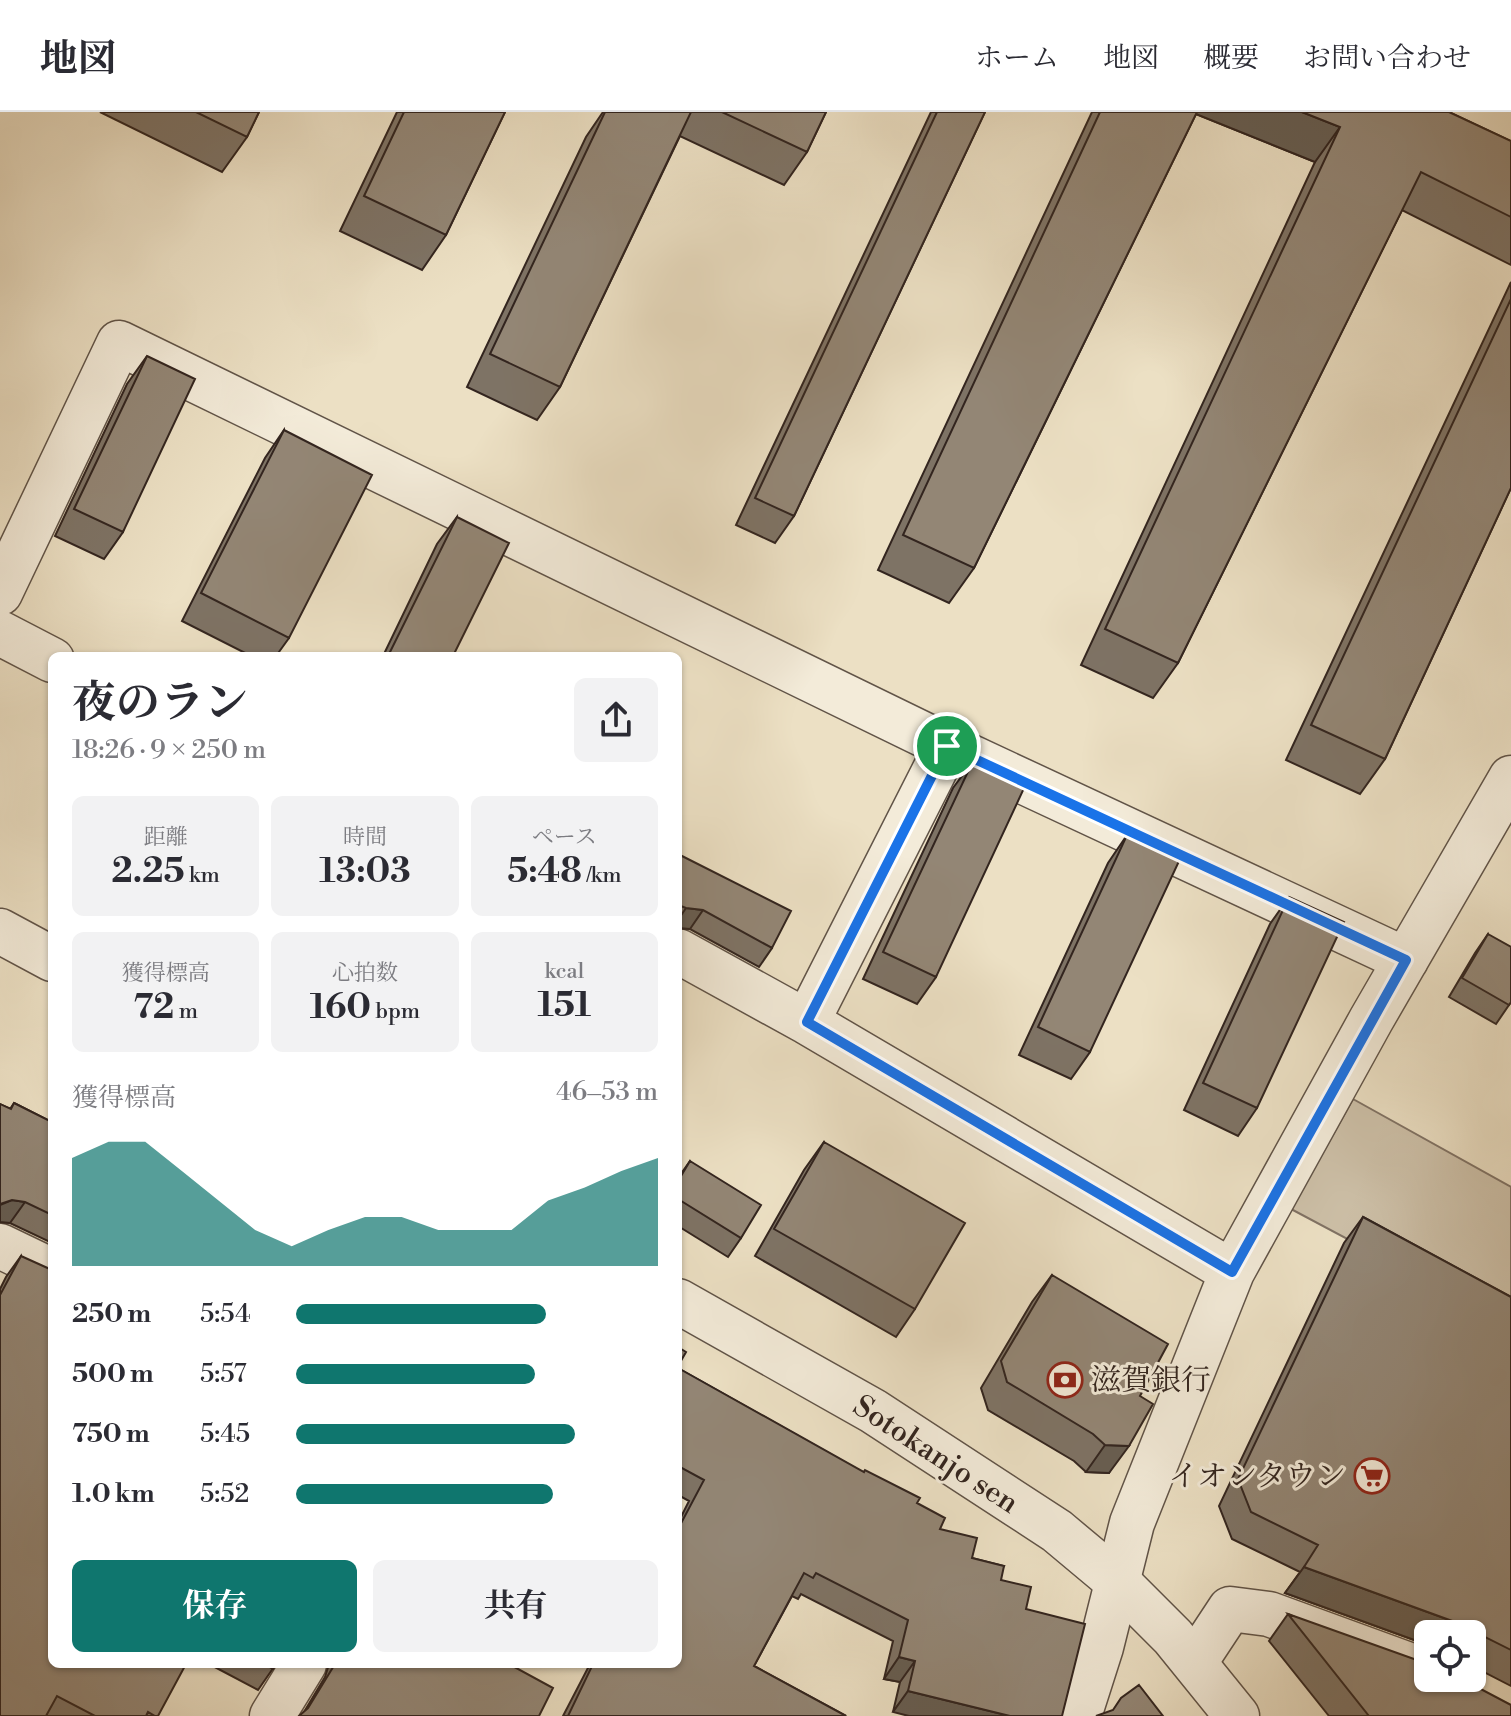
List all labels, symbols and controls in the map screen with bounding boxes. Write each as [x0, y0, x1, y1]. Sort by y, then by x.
text: 地図 [40, 36, 116, 83]
text: ホーム [975, 41, 1059, 76]
text: 地図 [1103, 41, 1159, 76]
text: 概要 [1203, 41, 1259, 76]
text: お問い合わせ [1303, 41, 1471, 76]
text: 夜のラン [72, 676, 248, 731]
button: share [574, 678, 658, 762]
pin [913, 712, 981, 780]
icon: arrive [925, 724, 969, 768]
text: 18:26 · 9 × 250 m [72, 734, 266, 766]
text: 距離 [144, 824, 188, 851]
text: 時間 [343, 824, 387, 851]
text: ペース [532, 824, 597, 851]
text: 2.25 [112, 851, 184, 893]
text: 13:03 [319, 851, 411, 893]
text: 5:48 [507, 851, 582, 893]
text: km [184, 862, 220, 889]
text: /km [582, 862, 621, 889]
text: kcal [544, 958, 584, 985]
text: 獲得標高 [122, 960, 210, 987]
text: 心拍数 [332, 960, 398, 987]
text: 151 [537, 985, 591, 1027]
text: 72 [133, 987, 174, 1029]
text: 160 [310, 987, 371, 1029]
text: m [174, 998, 198, 1025]
text: bpm [371, 998, 420, 1025]
text: 46–53 m [556, 1076, 658, 1108]
text: 獲得標高 [72, 1082, 176, 1114]
text: 250 m [72, 1298, 151, 1330]
text: 5:54 [200, 1298, 251, 1330]
text: 500 m [72, 1358, 154, 1390]
text: 5:57 [200, 1358, 247, 1390]
bank icon: 滋賀銀行 [1046, 1361, 1084, 1399]
place label: 滋賀銀行 [1091, 1362, 1211, 1400]
street label: Sotokanjo sen [846, 1387, 1025, 1523]
text: 750 m [72, 1418, 150, 1450]
text: 5:45 [200, 1418, 250, 1450]
supermarket icon: イオンタウン [1353, 1457, 1391, 1495]
place label: イオンタウン [1168, 1458, 1346, 1496]
text: 1.0 km [72, 1478, 155, 1510]
text: 5:52 [200, 1478, 249, 1510]
button: 保存 [72, 1560, 357, 1652]
button: 共有 [373, 1560, 658, 1652]
map controls [1414, 1620, 1486, 1692]
button: locate [1414, 1620, 1486, 1692]

